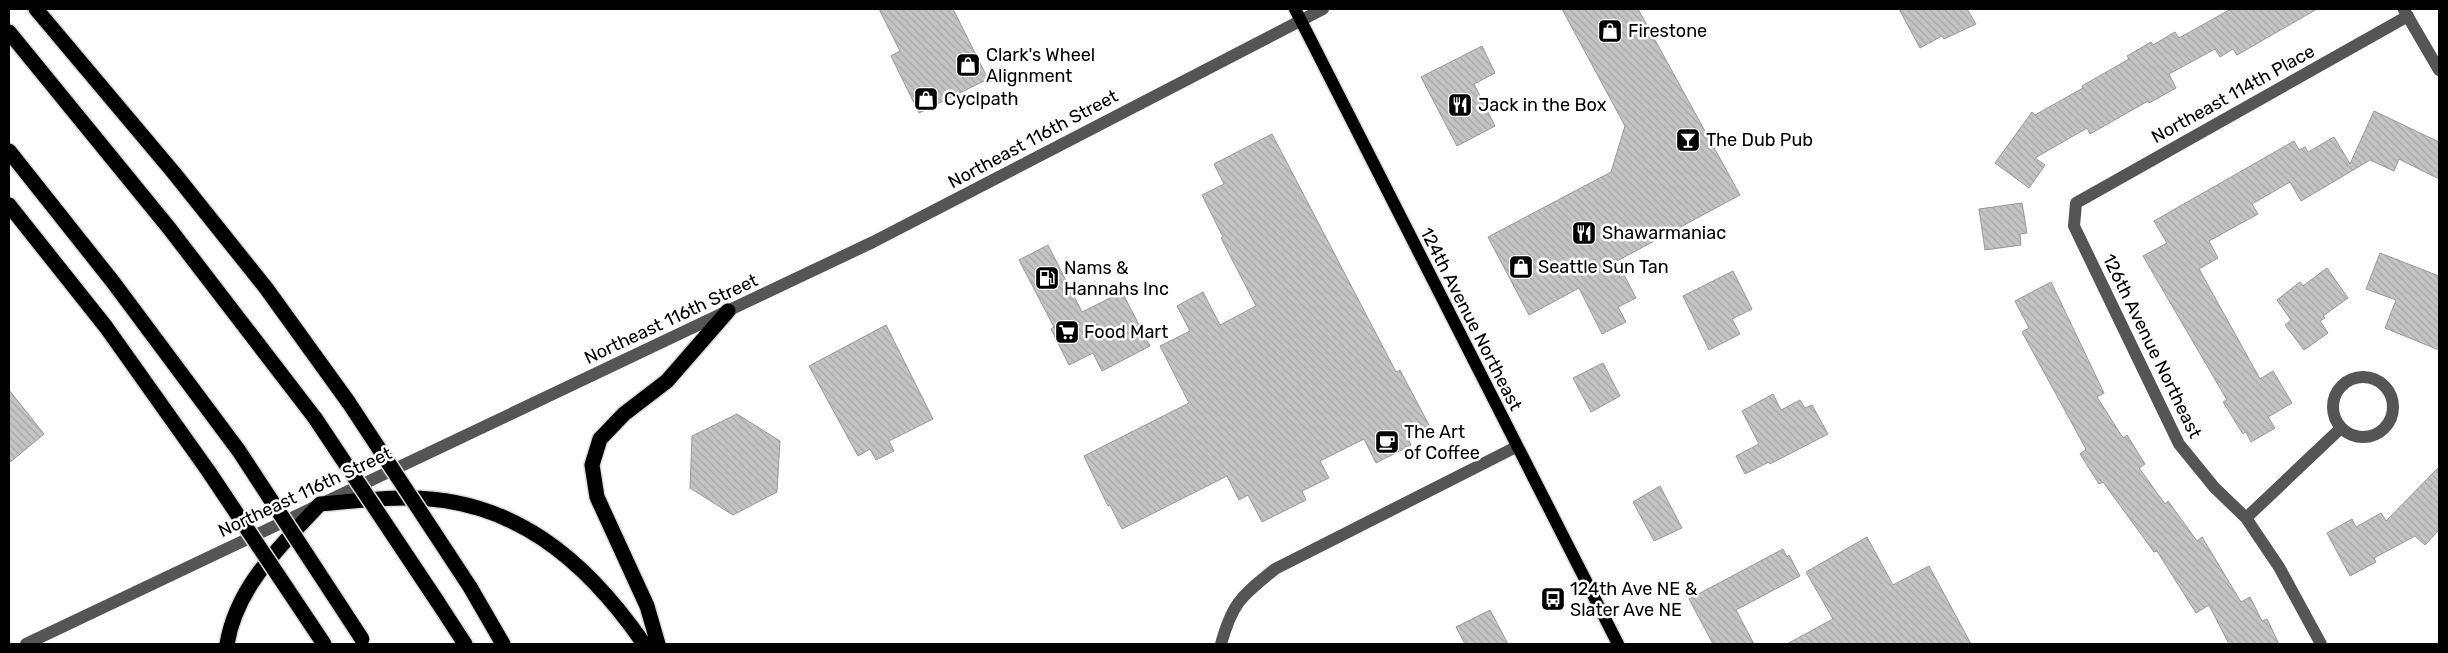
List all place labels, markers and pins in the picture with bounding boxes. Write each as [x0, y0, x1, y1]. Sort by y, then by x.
shop icon: Firestone [1597, 18, 1623, 44]
place label: Firestone [1628, 20, 1707, 42]
place label: Clark's Wheel Alignment [986, 44, 1095, 87]
shop icon: Clark's Wheel Alignment [955, 52, 981, 78]
shop icon: Cyclpath [913, 86, 939, 112]
place label: Cyclpath [944, 88, 1019, 110]
restaurant icon: Jack in the Box [1447, 92, 1473, 118]
place label: Jack in the Box [1478, 94, 1607, 116]
bar icon: The Dub Pub [1675, 127, 1701, 153]
place label: The Dub Pub [1706, 129, 1813, 151]
restaurant icon: Shawarmaniac [1571, 220, 1597, 246]
place label: Shawarmaniac [1602, 222, 1726, 244]
shop icon: Seattle Sun Tan [1508, 254, 1534, 280]
place label: Seattle Sun Tan [1538, 256, 1669, 278]
place label: Nams & Hannahs Inc [1064, 257, 1169, 300]
fuel station icon: Nams & Hannahs Inc [1034, 265, 1060, 291]
supermarket icon: Food Mart [1054, 319, 1080, 345]
place label: Food Mart [1084, 321, 1168, 343]
place label: The Art of Coffee [1404, 421, 1480, 464]
cafe icon: The Art of Coffee [1374, 429, 1400, 455]
place label: 124th Ave NE & Slater Ave NE [1570, 578, 1698, 621]
bus stop icon: 124th Ave NE & Slater Ave NE [1540, 586, 1566, 612]

